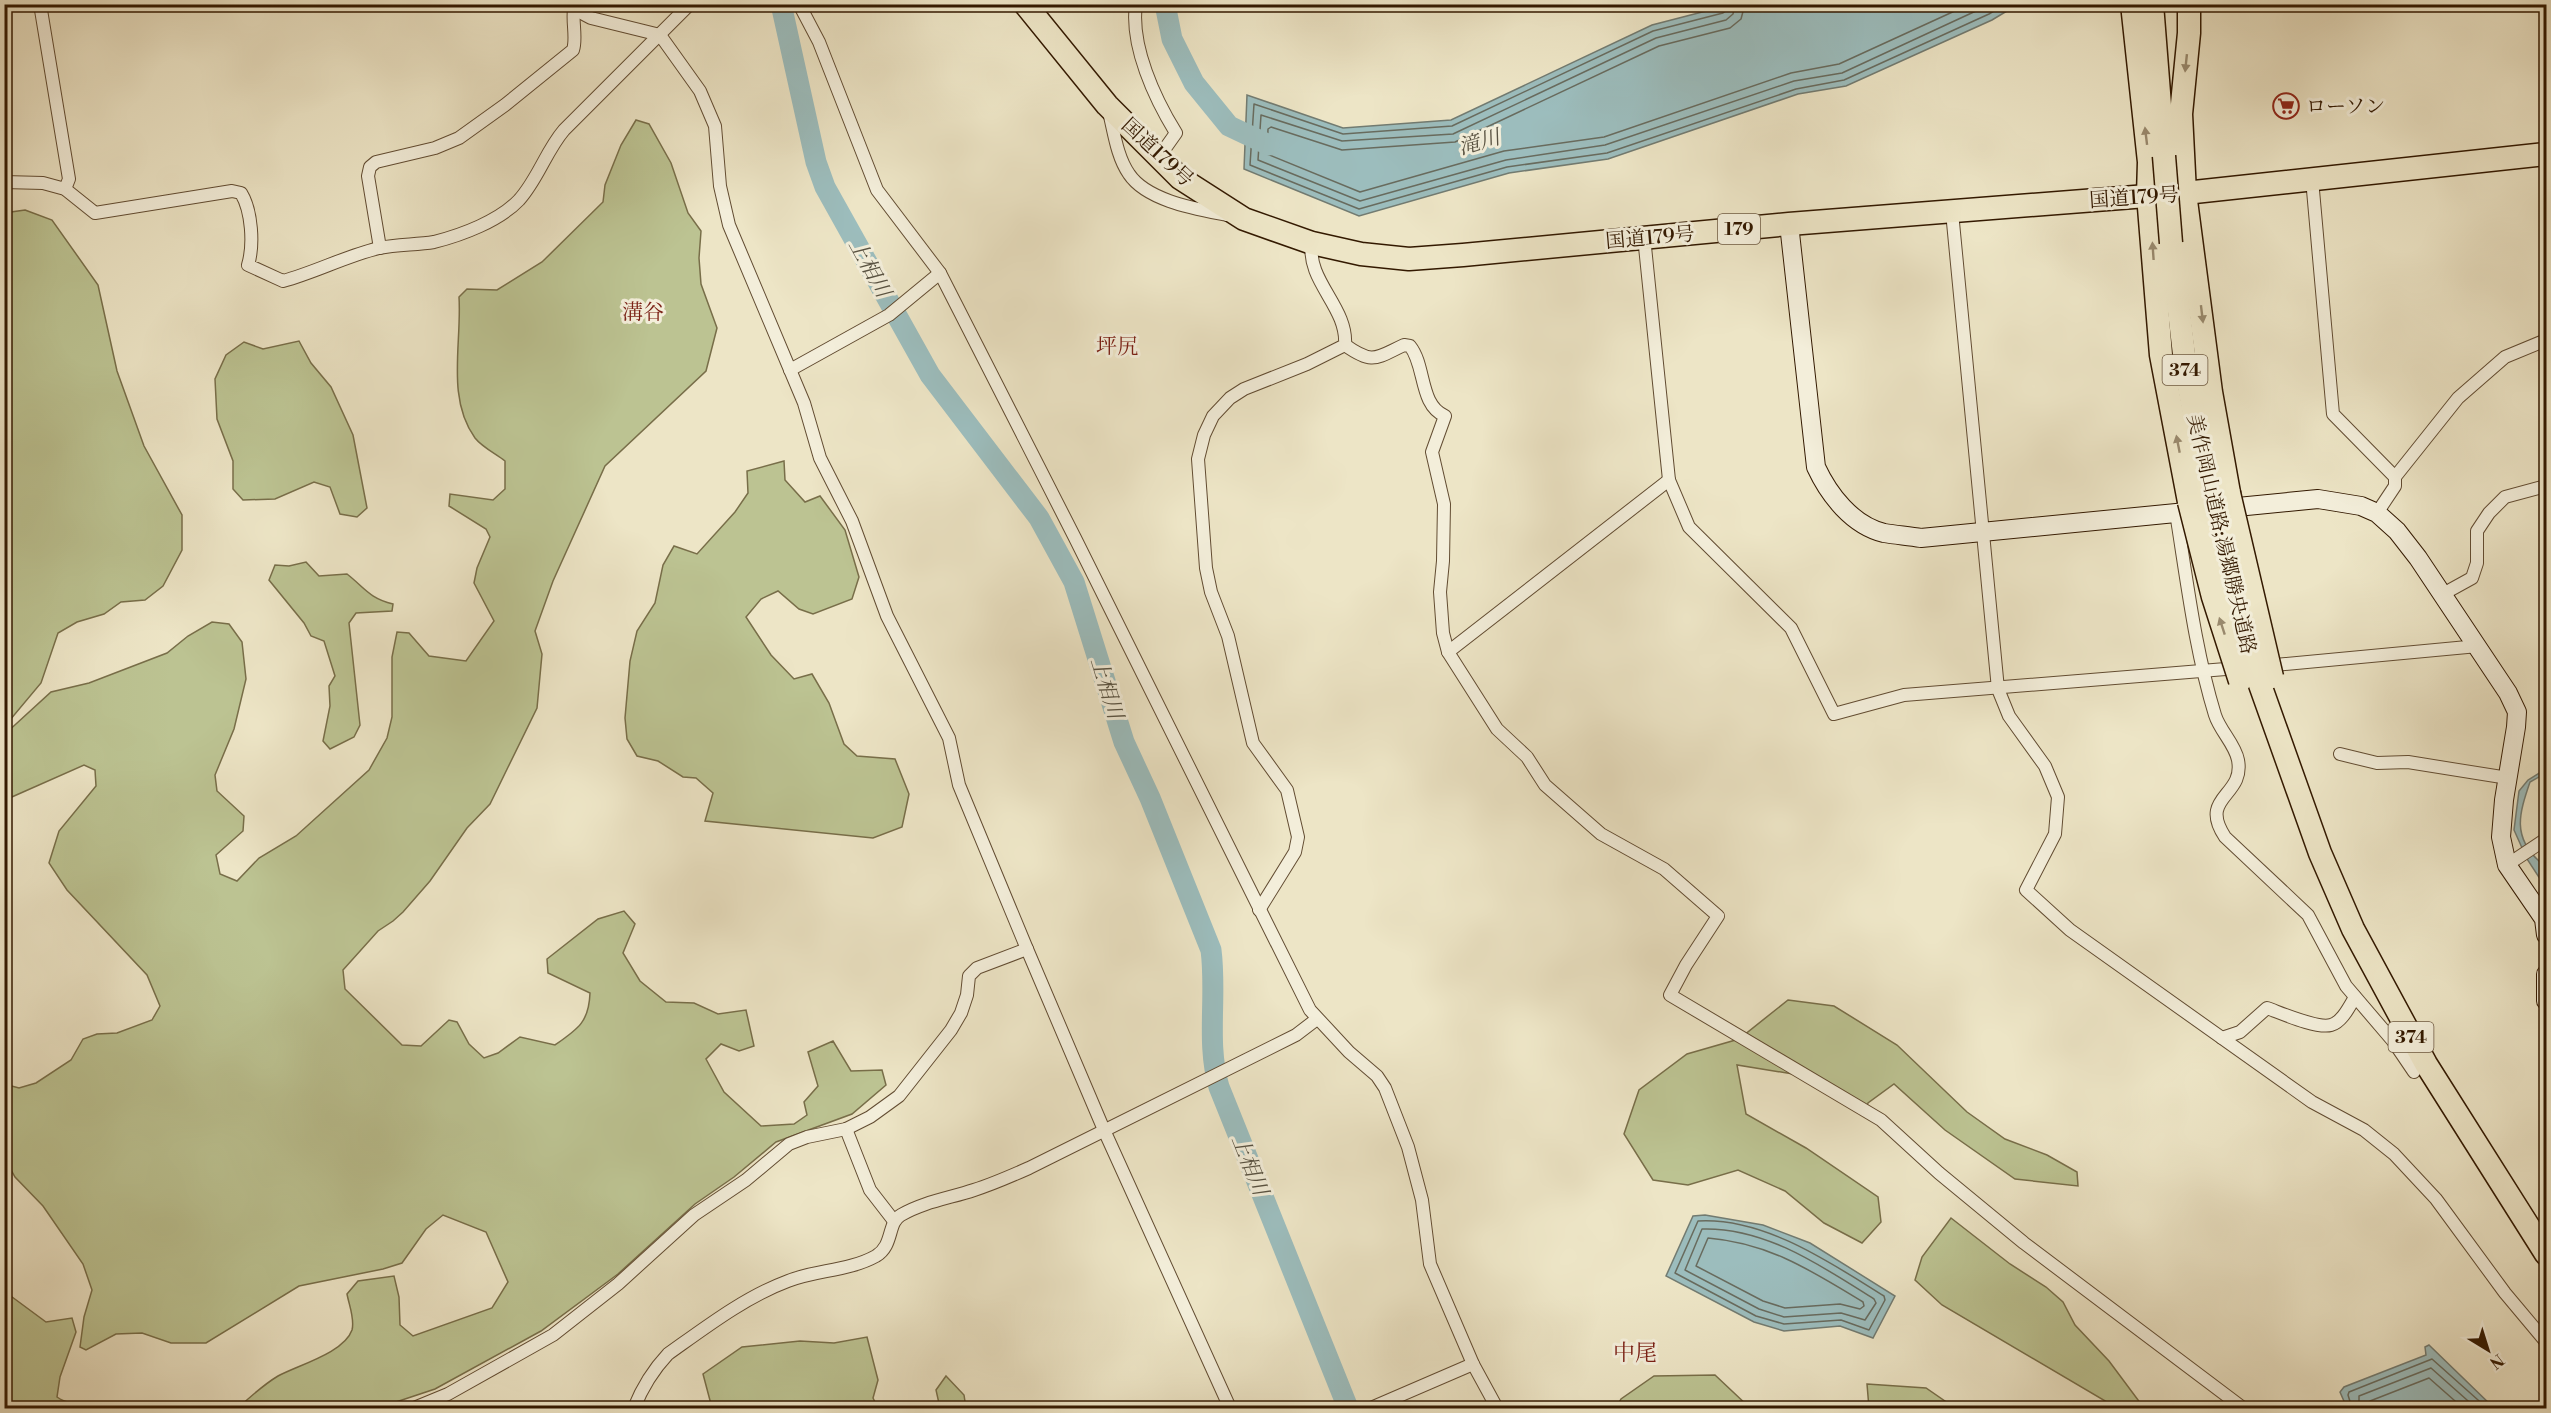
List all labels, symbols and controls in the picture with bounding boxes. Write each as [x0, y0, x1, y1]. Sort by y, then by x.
one-way arrow [2181, 53, 2191, 72]
supermarket icon: ローソン [2271, 91, 2301, 121]
place label: ローソン [2306, 95, 2385, 120]
street label: 国道179号 [1116, 113, 1198, 193]
water label: 滝川 [1456, 124, 1505, 161]
one-way arrow [2141, 127, 2151, 146]
street label: 国道179号 [2089, 183, 2180, 214]
road number: 179 [1718, 214, 1760, 244]
street label: 国道179号 [1604, 222, 1696, 255]
water label: 上相川 [842, 235, 897, 304]
one-way arrow [2148, 242, 2157, 261]
district label: 溝谷 [622, 300, 664, 326]
one-way arrow [2197, 304, 2207, 323]
district label: 坪尻 [1096, 334, 1138, 360]
road number: 374 [2162, 355, 2208, 385]
street label: 美作岡山道路;湯郷勝央道路 [2181, 412, 2260, 657]
one-way arrow [2173, 435, 2182, 454]
one-way arrow [2217, 617, 2226, 635]
water label: 上相川 [1084, 654, 1128, 724]
road number: 374 [2388, 1022, 2434, 1052]
water label: 上相川 [1225, 1131, 1274, 1201]
north arrow [2458, 1320, 2518, 1380]
district label: 中尾 [1613, 1340, 1657, 1367]
text: N [2485, 1349, 2508, 1373]

